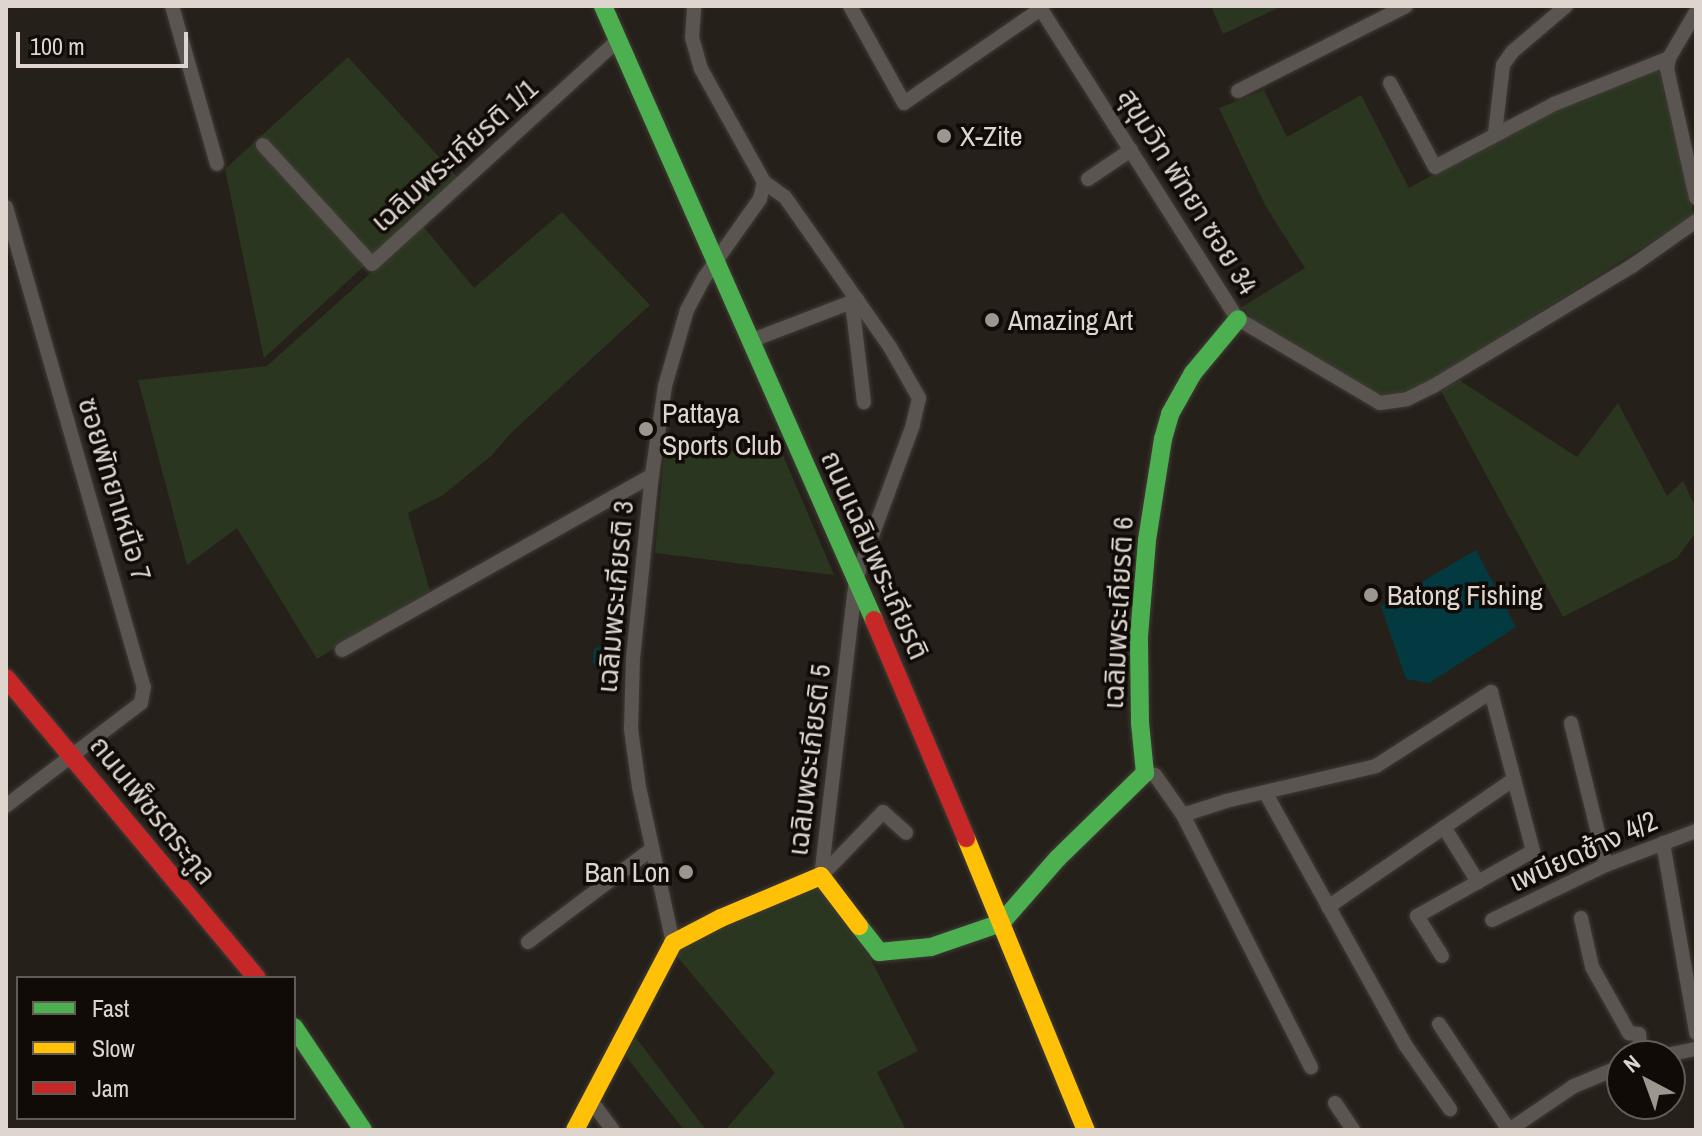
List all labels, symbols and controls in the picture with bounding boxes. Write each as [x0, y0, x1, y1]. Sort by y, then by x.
scale bar [20, 16, 192, 66]
text: 100 m [30, 30, 85, 62]
street label: เฉลิมพระเกียรติ 1/1 [364, 72, 544, 238]
street label: สุขุมวิท พัทยา ซอย 34 [1111, 82, 1265, 300]
place label: X-Zite [960, 119, 1023, 153]
marker: X-Zite [935, 127, 953, 145]
place label: Amazing Art [1008, 303, 1134, 337]
marker: Amazing Art [983, 311, 1001, 329]
street label: ซอยพัทยาเหนือ 7 [71, 393, 159, 585]
place label: Pattaya Sports Club [662, 396, 782, 462]
marker: Pattaya Sports Club [637, 420, 655, 438]
street label: ถนนเฉลิมพระเกียรติ [814, 445, 936, 665]
street label: เฉลิมพระเกียรติ 3 [590, 499, 640, 695]
street label: เฉลิมพระเกียรติ 6 [1096, 516, 1140, 710]
place label: Batong Fishing [1387, 578, 1543, 612]
marker: Batong Fishing [1362, 586, 1380, 604]
street label: เฉลิมพระเกียรติ 5 [781, 662, 837, 858]
street label: ถนนเพ็ชรตระกูล [83, 729, 223, 891]
street label: เพนียดช้าง 4/2 [1504, 803, 1662, 899]
place label: Ban Lon [584, 855, 670, 889]
marker: Ban Lon [677, 863, 695, 881]
legend [16, 976, 296, 1120]
text: Fast [92, 992, 129, 1024]
text: Slow [92, 1032, 135, 1064]
north arrow [1606, 1040, 1686, 1120]
text: N [1617, 1048, 1646, 1079]
text: Jam [92, 1072, 129, 1104]

